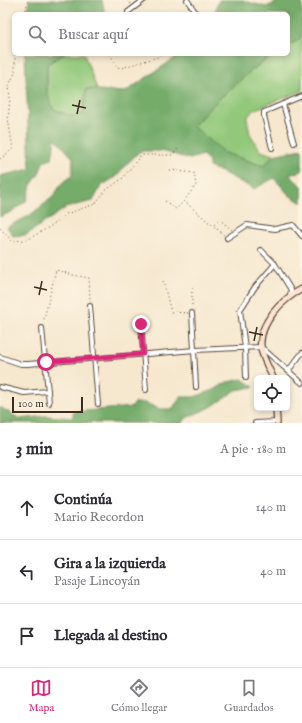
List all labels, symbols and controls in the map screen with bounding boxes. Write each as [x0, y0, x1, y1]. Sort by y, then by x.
search box [12, 12, 290, 56]
icon: search [26, 23, 48, 45]
text: Buscar aquí [58, 25, 128, 44]
route end [132, 315, 150, 333]
route start [37, 353, 55, 371]
map controls [254, 375, 290, 411]
button: locate [254, 375, 290, 411]
scale bar [12, 395, 83, 414]
text: 100 m [18, 397, 44, 411]
text: 3 min [16, 439, 53, 460]
text: A pie · 180 m [220, 441, 286, 458]
text: Continúa [54, 490, 112, 509]
icon: ahead [16, 497, 38, 519]
text: 140 m [256, 499, 286, 516]
text: Mario Recordon [54, 509, 144, 526]
text: Gira a la izquierda [54, 554, 166, 573]
icon: left [16, 561, 38, 583]
text: 40 m [260, 563, 286, 580]
text: Pasaje Lincoyán [54, 573, 140, 590]
icon: arrive [16, 625, 38, 647]
text: Llegada al destino [54, 626, 167, 645]
tab: Mapa [28, 677, 54, 715]
tab: Cómo llegar [111, 677, 167, 715]
tab: Guardados [224, 677, 274, 715]

